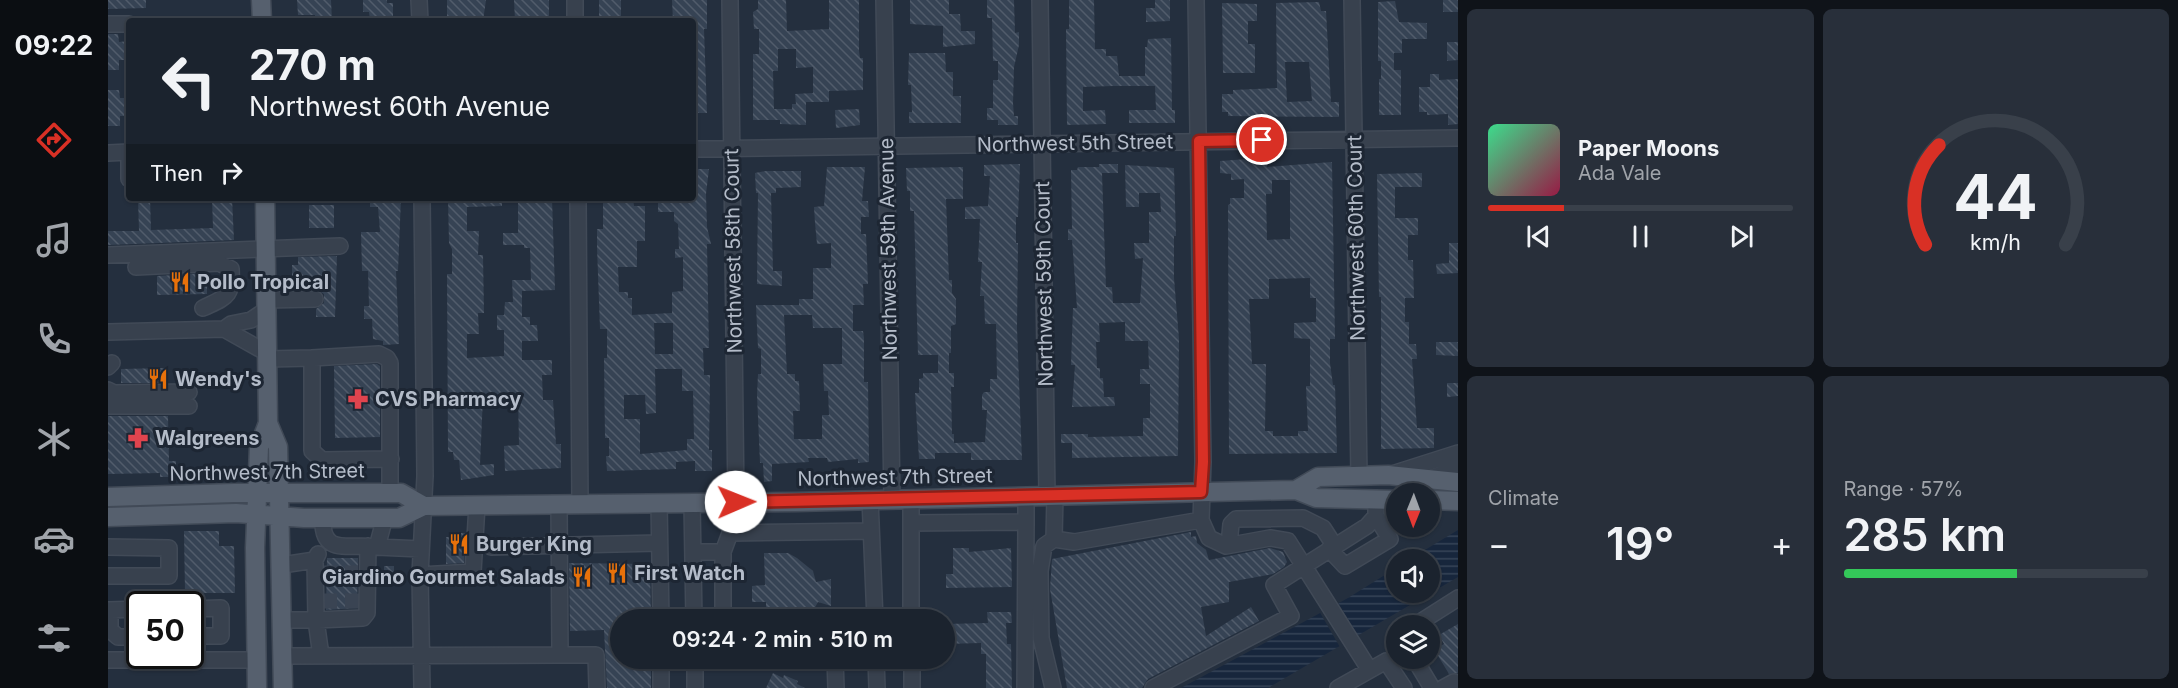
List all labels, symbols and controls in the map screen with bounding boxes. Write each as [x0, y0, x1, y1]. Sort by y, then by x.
text: 09:22 [15, 29, 93, 62]
text: 270 m [249, 39, 376, 90]
icon: left [150, 42, 228, 120]
text: Northwest 60th Avenue [249, 90, 550, 123]
pin [1236, 114, 1287, 165]
icon: directions [33, 119, 75, 161]
icon: arrive [1245, 123, 1278, 156]
street label: Northwest 5th Street [977, 129, 1174, 157]
street label: Northwest 60th Court [1342, 134, 1370, 341]
text: Paper Moons [1578, 135, 1719, 161]
street label: Northwest 59th Avenue [874, 137, 902, 361]
street label: Northwest 58th Court [719, 148, 747, 354]
icon: right [215, 156, 248, 189]
text: 44 [1954, 159, 2038, 234]
text: Then [150, 160, 203, 186]
text: Ada Vale [1578, 161, 1661, 185]
street label: Northwest 59th Court [1030, 181, 1058, 387]
icon: music [33, 219, 75, 261]
icon: previous [1522, 220, 1555, 253]
icon: pause [1624, 220, 1657, 253]
icon: next [1725, 220, 1758, 253]
text: km/h [1970, 230, 2021, 256]
restaurant icon: Pollo Tropical [168, 270, 192, 294]
place label: Pollo Tropical [197, 270, 329, 294]
icon: phone [33, 318, 75, 360]
restaurant icon: Wendy's [146, 367, 170, 391]
place label: Wendy's [175, 367, 262, 391]
pharmacy icon: CVS Pharmacy [346, 387, 370, 411]
place label: CVS Pharmacy [375, 387, 521, 411]
icon: climate [33, 418, 75, 460]
pharmacy icon: Walgreens [126, 426, 150, 450]
place label: Walgreens [155, 426, 259, 450]
street label: Northwest 7th Street [169, 458, 365, 486]
street label: Northwest 7th Street [797, 463, 993, 491]
position arrow [704, 470, 768, 534]
text: Range · 57% [1844, 477, 1963, 501]
north arrow [1386, 483, 1440, 537]
map controls [1386, 483, 1440, 669]
text: Climate [1488, 486, 1559, 510]
text: 285 km [1844, 507, 2006, 562]
text: 19° [1606, 516, 1674, 571]
icon: car [33, 518, 75, 560]
text: − [1488, 524, 1510, 564]
text: + [1771, 524, 1793, 564]
restaurant icon: Burger King [447, 532, 471, 556]
place label: Burger King [476, 532, 592, 556]
button: sound [1386, 549, 1440, 603]
restaurant icon: First Watch [605, 561, 629, 585]
place label: First Watch [634, 561, 745, 585]
place label: Giardino Gourmet Salads [322, 565, 565, 589]
restaurant icon: Giardino Gourmet Salads [570, 565, 594, 589]
speed limit sign: 50 [126, 591, 204, 669]
button: layers [1386, 615, 1440, 669]
icon: filters [33, 617, 75, 659]
text: 09:24 · 2 min · 510 m [672, 626, 893, 652]

